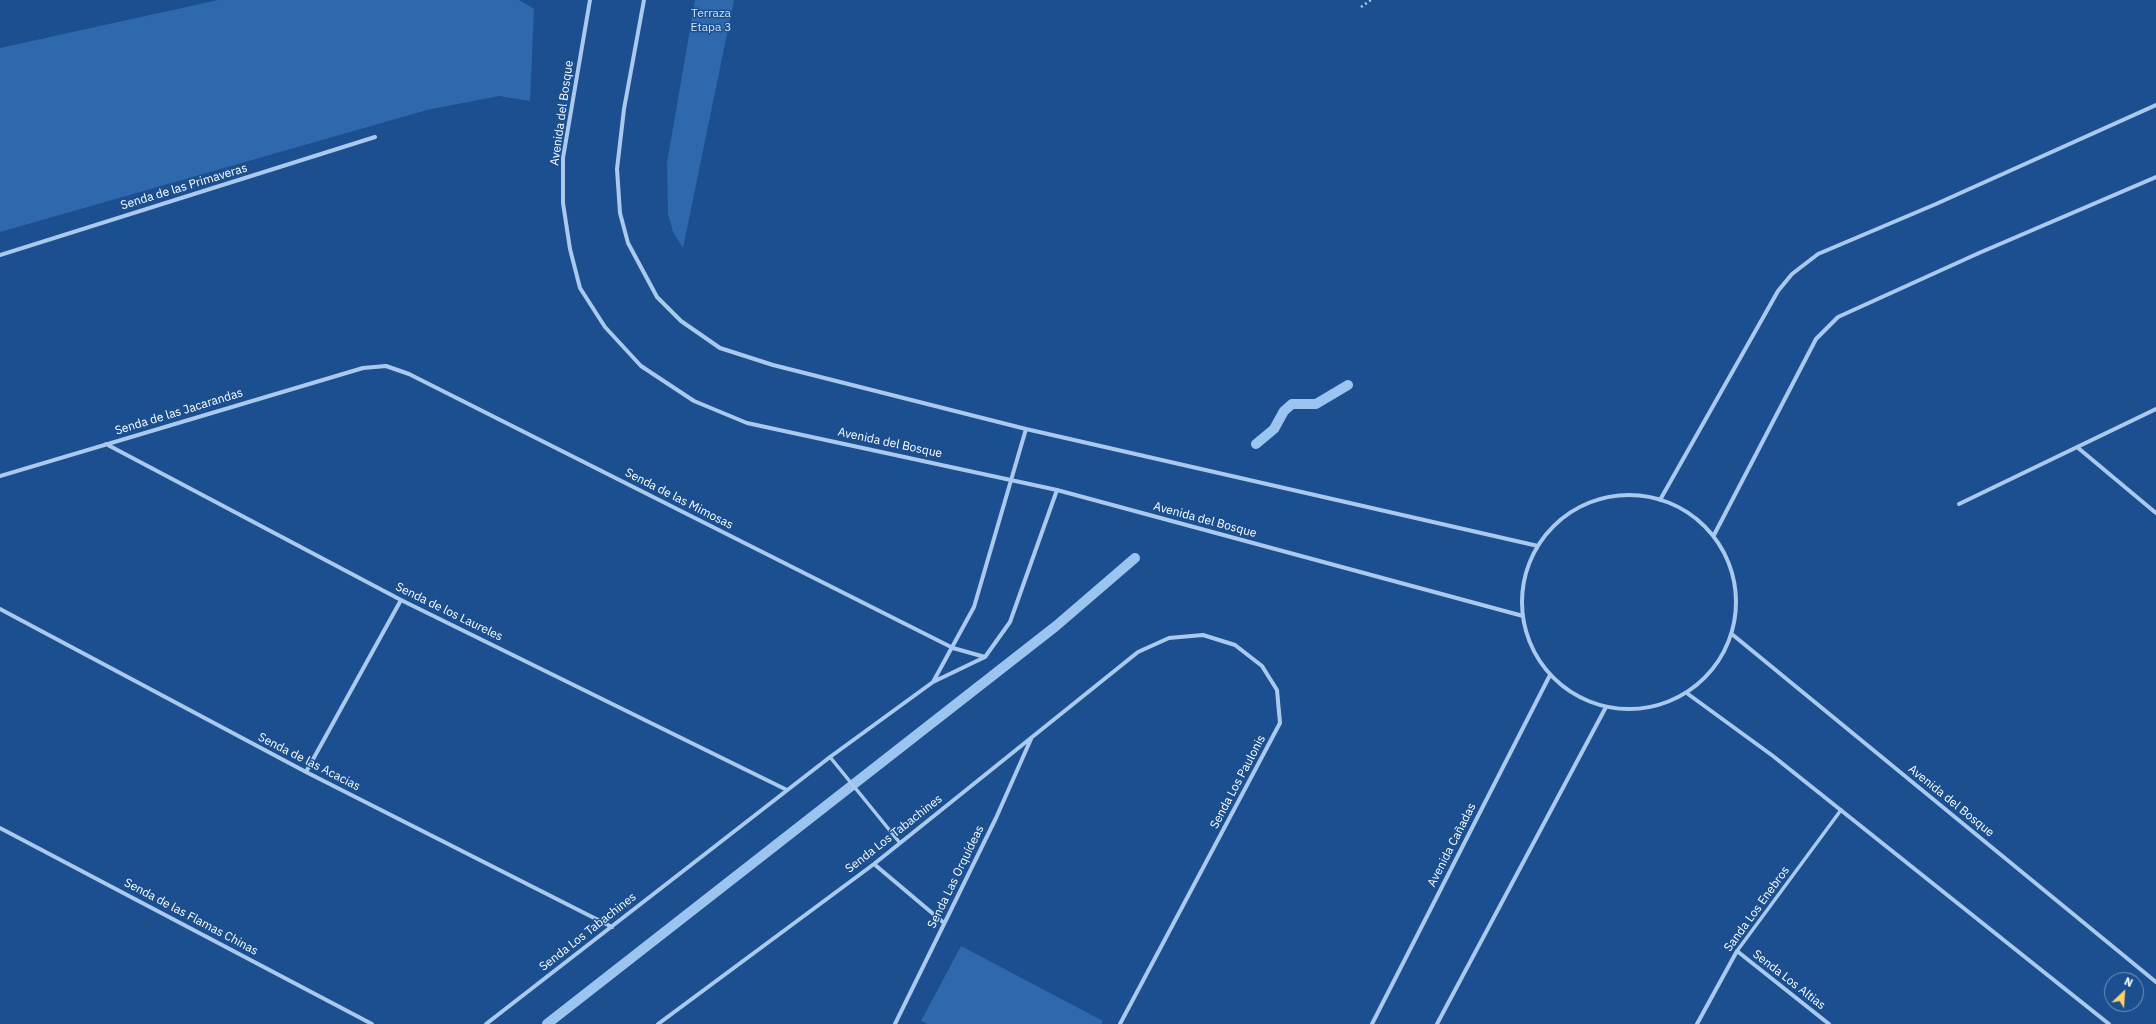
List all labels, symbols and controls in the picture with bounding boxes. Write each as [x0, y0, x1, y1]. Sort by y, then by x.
park label: Terraza Etapa 3 [690, 7, 732, 35]
street label: Avenida del Bosque [547, 59, 577, 167]
street label: Senda de las Primaveras [119, 161, 249, 213]
street label: Senda de las Jacarandas [113, 386, 245, 438]
street label: Avenida del Bosque [837, 425, 943, 461]
street label: Senda de las Mimosas [623, 465, 735, 533]
street label: Avenida del Bosque [1152, 499, 1258, 541]
street label: Senda de los Laureles [393, 580, 505, 644]
street label: Senda de las Acacias [256, 730, 362, 794]
street label: Senda Los Paulonis [1207, 733, 1269, 831]
street label: Avenida del Bosque [1905, 762, 1997, 840]
street label: Senda Los Tabachines [843, 792, 945, 876]
street label: Avenida Cañadas [1425, 801, 1479, 889]
street label: Senda Las Orquídeas [925, 823, 987, 931]
street label: Sanda Los Enebros [1721, 864, 1793, 954]
street label: Senda de las Flamas Chinas [122, 876, 260, 958]
street label: Senda Los Tabachines [537, 890, 639, 974]
street label: Senda Los Altias [1750, 947, 1828, 1013]
north arrow [2104, 972, 2144, 1012]
text: N [2122, 974, 2135, 990]

